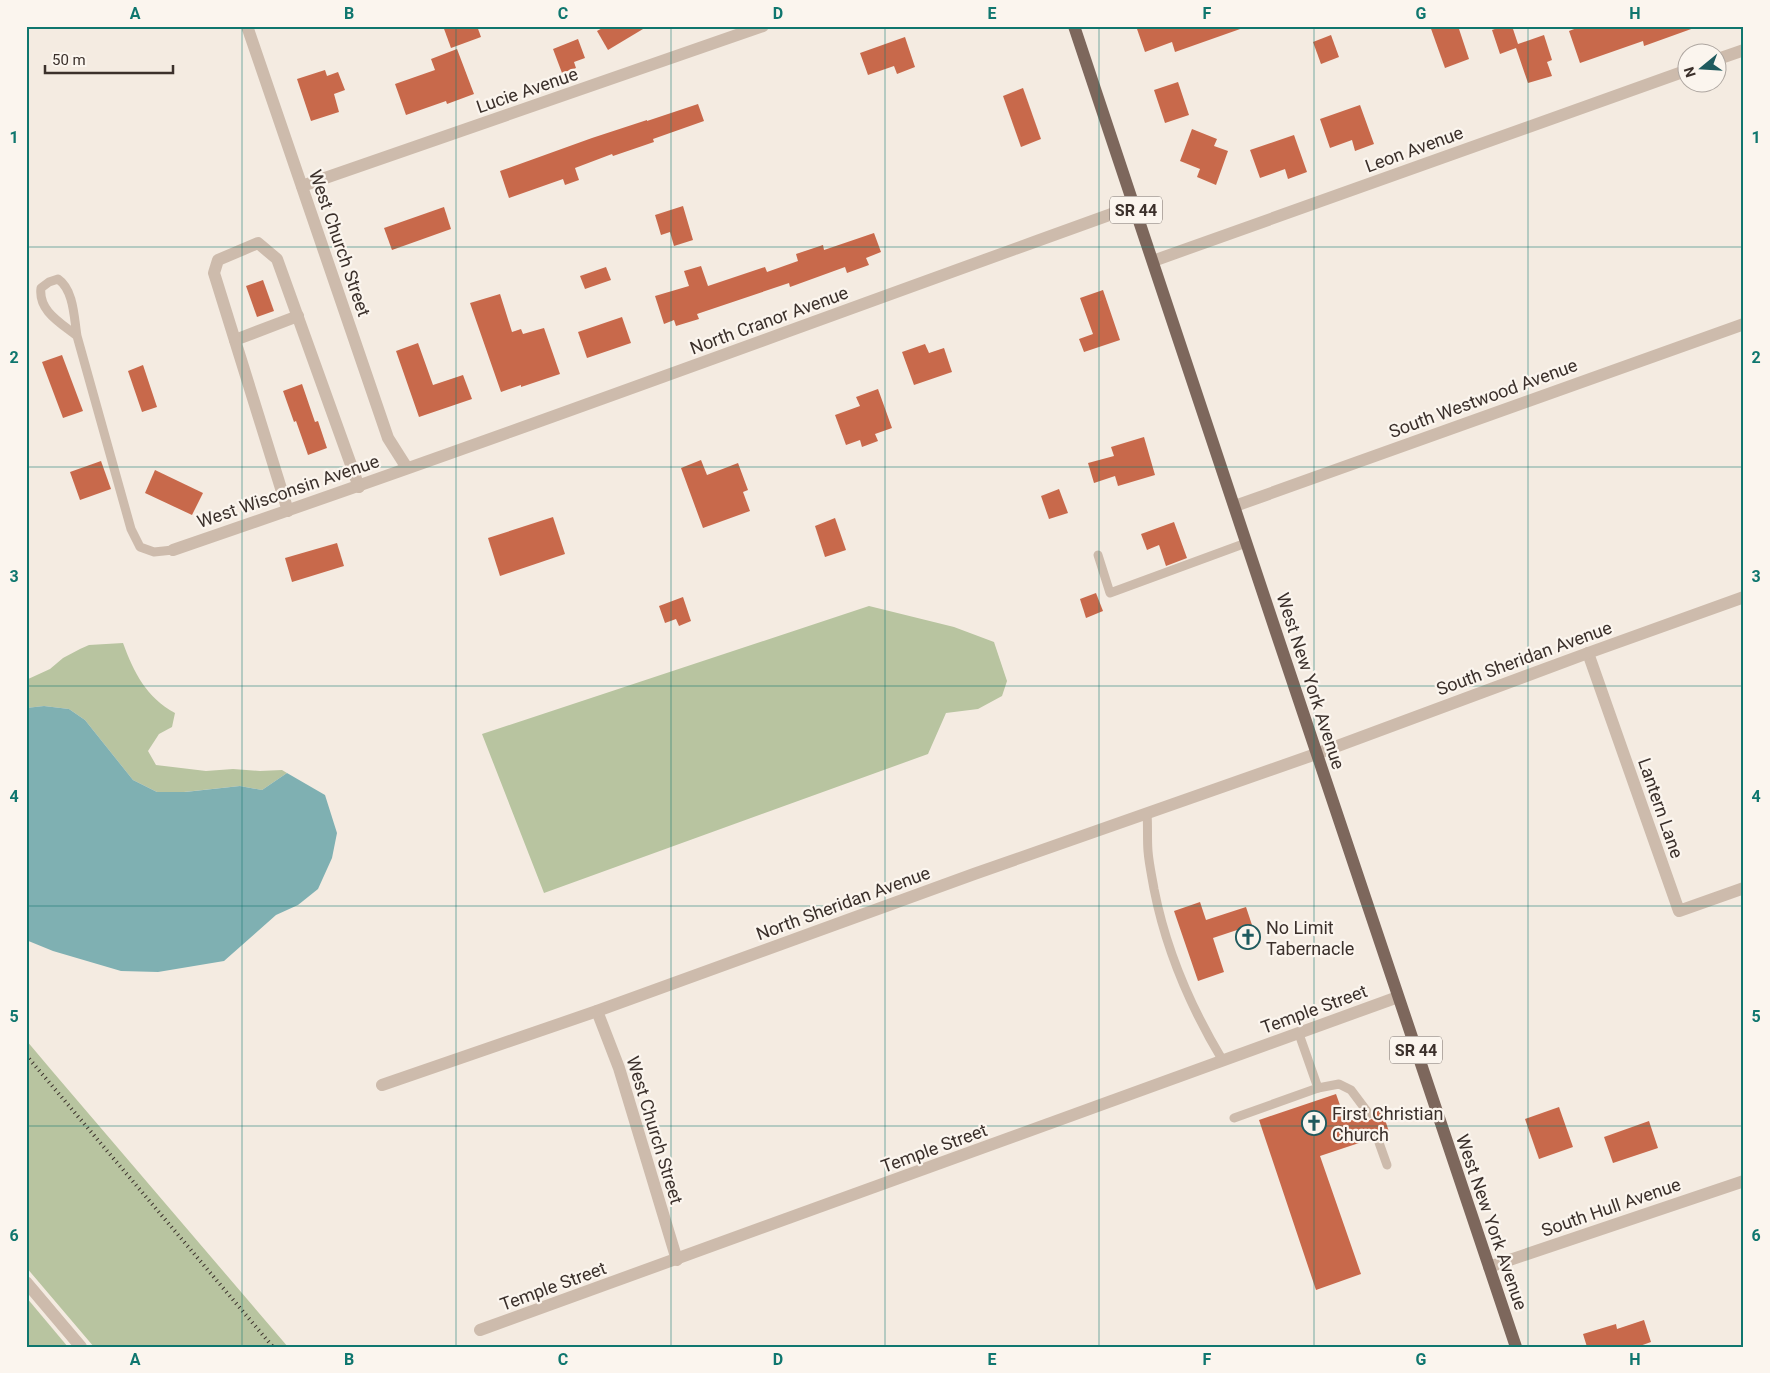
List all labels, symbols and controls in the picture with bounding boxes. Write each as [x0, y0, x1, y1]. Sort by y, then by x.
text: A [130, 4, 141, 23]
text: B [344, 4, 354, 23]
text: C [558, 4, 568, 23]
text: D [773, 4, 783, 23]
text: E [988, 4, 997, 23]
text: F [1203, 4, 1212, 23]
text: G [1416, 4, 1427, 23]
text: H [1629, 4, 1641, 23]
scale bar [45, 42, 172, 74]
north arrow [1678, 42, 1728, 92]
text: 50 m [52, 51, 86, 69]
street label: Lucie Avenue [474, 63, 580, 117]
text: N [1680, 65, 1699, 79]
street label: Leon Avenue [1362, 122, 1466, 176]
text: 1 [9, 128, 19, 147]
text: 1 [1751, 128, 1761, 147]
street label: West Church Street [305, 167, 375, 319]
road number: SR 44 [1110, 196, 1162, 224]
street label: North Cranor Avenue [687, 282, 851, 358]
text: 2 [9, 348, 19, 367]
text: 2 [1751, 348, 1761, 367]
street label: South Westwood Avenue [1386, 354, 1580, 442]
street label: West Wisconsin Avenue [194, 450, 382, 532]
text: 3 [9, 567, 19, 586]
text: 3 [1751, 567, 1761, 586]
street label: West New York Avenue [1273, 590, 1349, 772]
street label: South Sheridan Avenue [1433, 616, 1615, 700]
street label: Lantern Lane [1634, 755, 1688, 861]
text: 4 [9, 787, 19, 806]
text: 4 [1751, 787, 1761, 806]
street label: North Sheridan Avenue [753, 862, 933, 944]
place label: No Limit Tabernacle [1266, 917, 1354, 959]
church icon: No Limit Tabernacle [1235, 924, 1261, 950]
street label: Temple Street [1258, 980, 1370, 1038]
text: 5 [9, 1007, 19, 1026]
text: 5 [1751, 1007, 1761, 1026]
road number: SR 44 [1390, 1036, 1442, 1064]
street label: West Church Street [622, 1053, 688, 1207]
place label: First Christian Church [1332, 1103, 1443, 1145]
church icon: First Christian Church [1301, 1110, 1327, 1136]
street label: Temple Street [878, 1119, 990, 1177]
street label: West New York Avenue [1452, 1131, 1532, 1313]
street label: South Hull Avenue [1539, 1173, 1683, 1241]
text: 6 [9, 1226, 19, 1245]
text: 6 [1751, 1226, 1761, 1245]
street label: Temple Street [497, 1257, 609, 1315]
text: A [130, 1350, 141, 1369]
text: B [344, 1350, 354, 1369]
text: C [558, 1350, 568, 1369]
text: D [773, 1350, 783, 1369]
text: E [988, 1350, 997, 1369]
text: F [1203, 1350, 1212, 1369]
text: G [1416, 1350, 1427, 1369]
text: H [1629, 1350, 1641, 1369]

